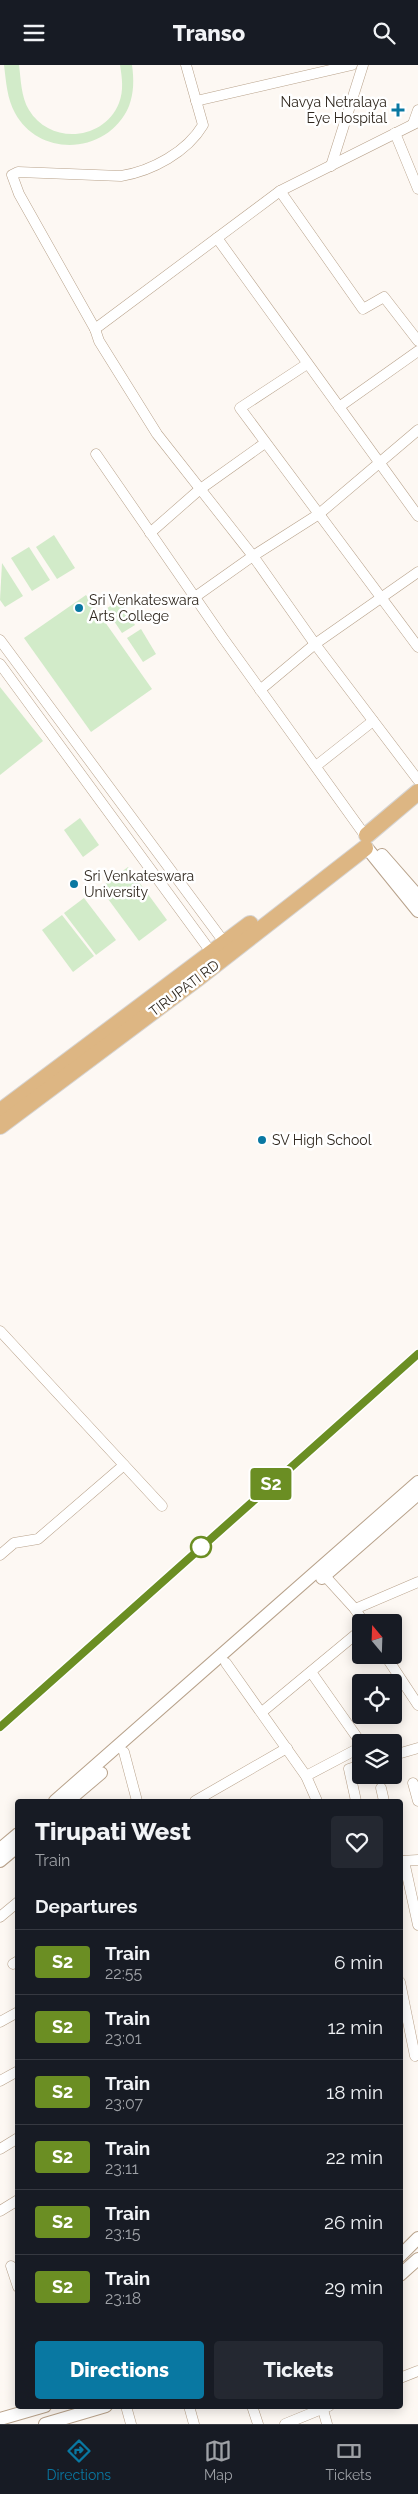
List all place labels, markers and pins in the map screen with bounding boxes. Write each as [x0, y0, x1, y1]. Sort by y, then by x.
place label: Navya Netralaya Eye Hospital [281, 94, 387, 126]
marker: Navya Netralaya Eye Hospital [391, 103, 405, 117]
place label: Sri Venkateswara Arts College [89, 592, 199, 624]
marker: Sri Venkateswara Arts College [73, 602, 85, 614]
place label: Sri Venkateswara University [84, 868, 194, 900]
marker: Sri Venkateswara University [68, 878, 80, 890]
place label: SV High School [272, 1132, 372, 1148]
marker: SV High School [256, 1134, 268, 1146]
unlabelled marker [190, 1536, 212, 1558]

